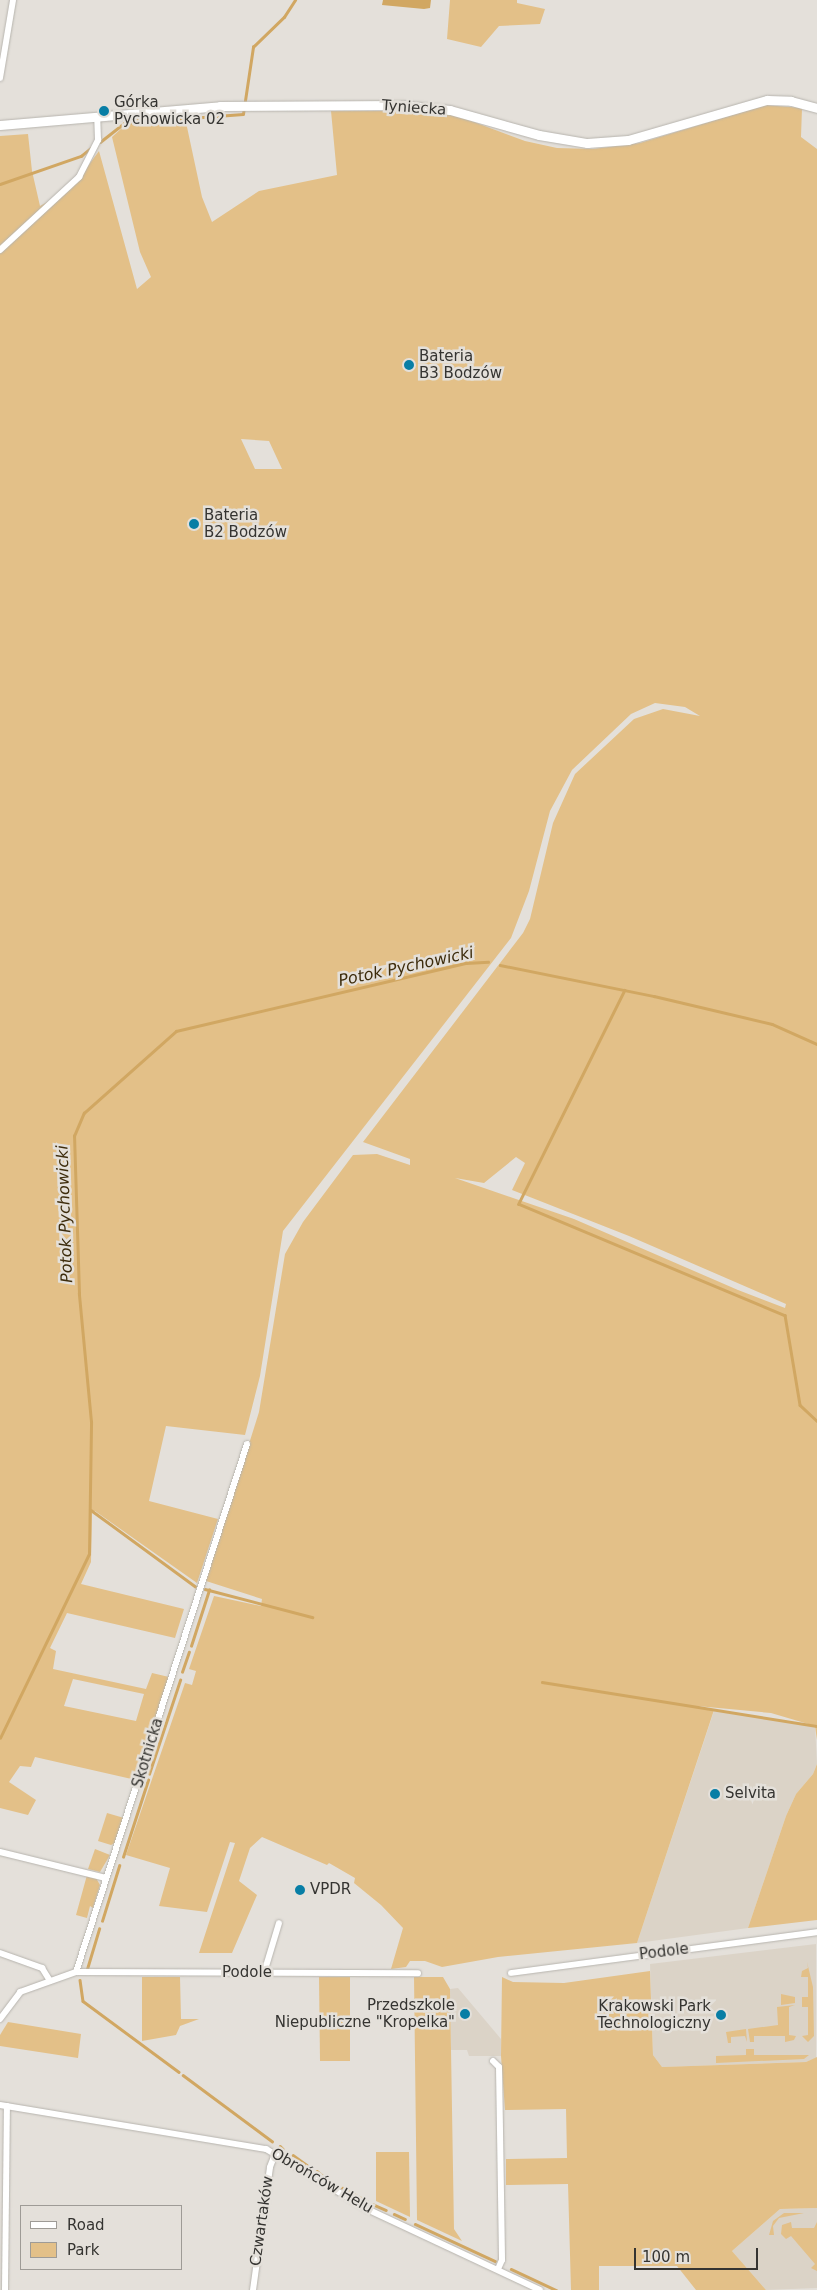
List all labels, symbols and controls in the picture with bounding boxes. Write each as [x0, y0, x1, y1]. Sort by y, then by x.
place label: Górka Pychowicka 02 [114, 93, 225, 128]
street label: Tyniecka [381, 97, 447, 119]
marker: Górka Pychowicka 02 [98, 105, 110, 117]
place label: Bateria B3 Bodzów [419, 347, 502, 382]
marker: Bateria B3 Bodzów [403, 359, 415, 371]
place label: Bateria B2 Bodzów [204, 506, 287, 541]
marker: Bateria B2 Bodzów [188, 518, 200, 530]
water label: Potok Pychowicki [337, 943, 475, 991]
water label: Potok Pychowicki [53, 1145, 77, 1283]
street label: Skotnicka [129, 1716, 167, 1790]
place label: Selvita [725, 1785, 776, 1803]
marker: Selvita [709, 1788, 721, 1800]
place label: VPDR [310, 1881, 351, 1899]
marker: VPDR [294, 1884, 306, 1896]
street label: Podole [638, 1940, 690, 1964]
street label: Podole [222, 1964, 272, 1982]
place label: Przedszkole Niepubliczne "Kropelka" [275, 1996, 455, 2031]
place label: Krakowski Park Technologiczny [597, 1997, 711, 2032]
marker: Przedszkole Niepubliczne "Kropelka" [459, 2008, 471, 2020]
marker: Krakowski Park Technologiczny [715, 2009, 727, 2021]
street label: Obrońców Helu [268, 2145, 376, 2217]
street label: Czwartaków [247, 2175, 277, 2267]
legend [20, 2205, 182, 2270]
text: Road [67, 2216, 105, 2234]
scale bar [637, 2238, 761, 2270]
text: Park [67, 2241, 99, 2259]
text: 100 m [642, 2248, 690, 2266]

